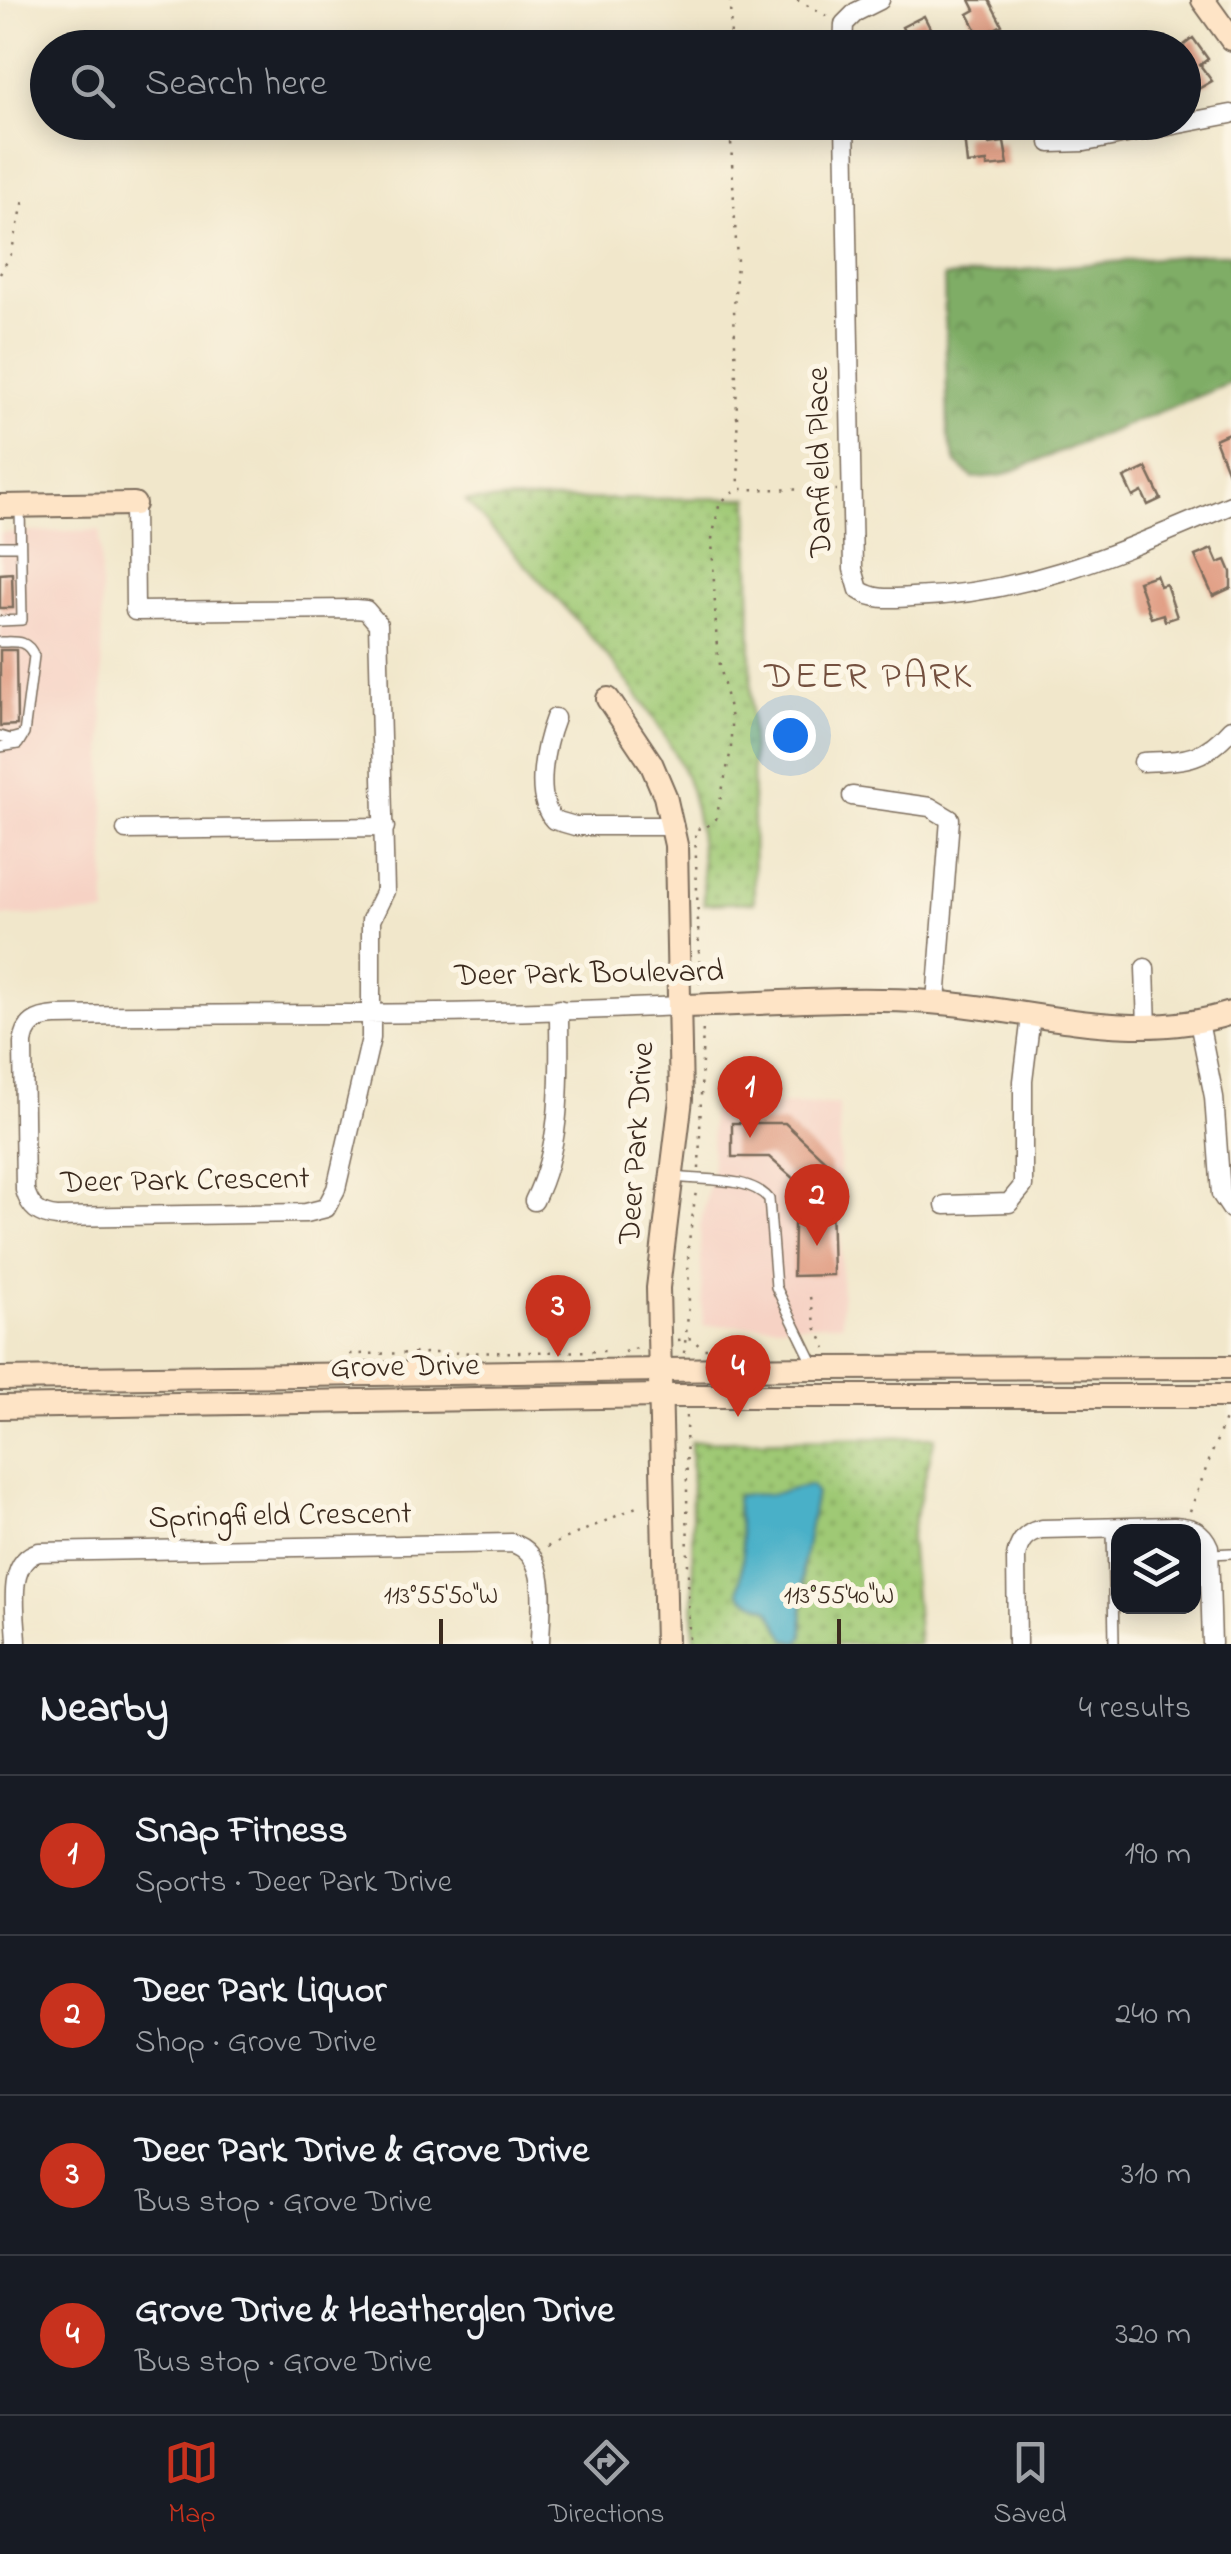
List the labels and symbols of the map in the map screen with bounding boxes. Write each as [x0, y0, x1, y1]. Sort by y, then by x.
street label: Danfield Place [796, 366, 846, 559]
district label: DEER PARK [763, 650, 974, 706]
your location [765, 710, 816, 761]
street label: Deer Park Boulevard [453, 949, 724, 1001]
street label: Deer Park Drive [607, 1040, 669, 1247]
pin: 1 [718, 1056, 782, 1138]
street label: Deer Park Crescent [59, 1156, 310, 1208]
pin: 2 [784, 1164, 850, 1246]
pin: 3 [526, 1274, 590, 1357]
pin: 4 [706, 1334, 770, 1417]
street label: Grove Drive [330, 1343, 481, 1393]
street label: Springfield Crescent [148, 1491, 412, 1543]
text: 113°55'50"W [384, 1579, 498, 1615]
text: 113°55'40"W [784, 1579, 894, 1615]

